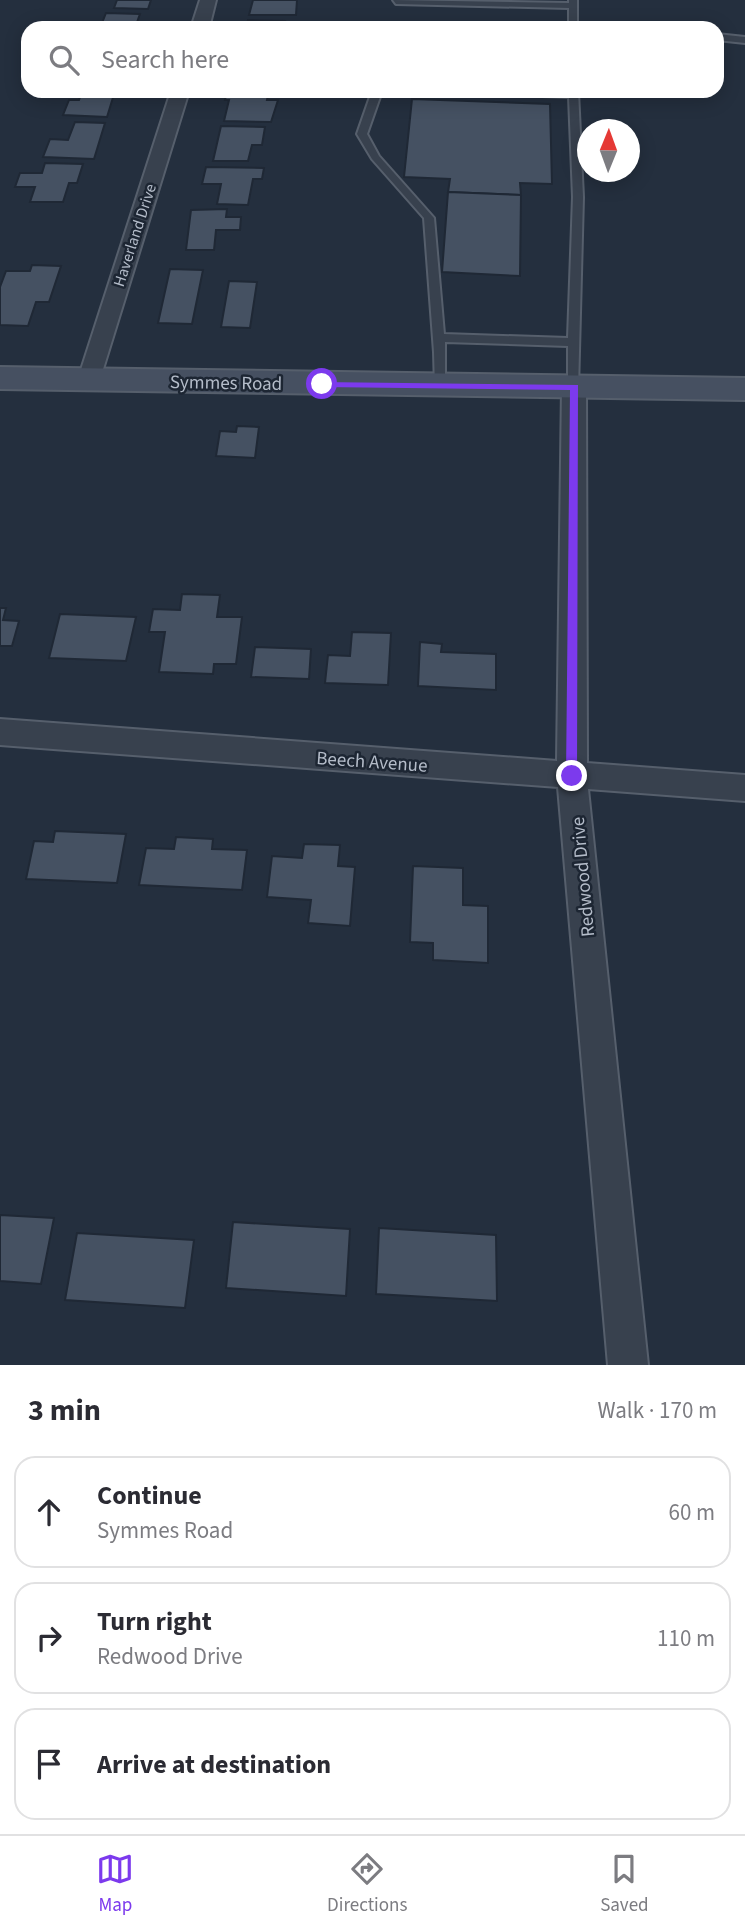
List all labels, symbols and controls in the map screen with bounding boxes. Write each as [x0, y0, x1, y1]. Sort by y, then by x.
search box [21, 21, 724, 98]
icon: search [45, 41, 83, 79]
text: Search here [101, 41, 229, 78]
north arrow [577, 119, 640, 182]
street label: Haverland Drive [108, 181, 162, 290]
route start [306, 368, 337, 399]
street label: Symmes Road [170, 369, 282, 398]
street label: Beech Avenue [315, 745, 428, 780]
route end [556, 760, 587, 791]
street label: Redwood Drive [565, 816, 602, 938]
text: 3 min [28, 1389, 101, 1432]
text: Walk · 170 m [598, 1394, 717, 1427]
text: Continue [97, 1477, 202, 1514]
icon: ahead [30, 1493, 68, 1531]
text: 60 m [668, 1496, 715, 1529]
text: Symmes Road [97, 1514, 233, 1547]
text: Turn right [97, 1603, 212, 1640]
icon: right [30, 1619, 68, 1657]
text: 110 m [657, 1622, 715, 1655]
text: Redwood Drive [97, 1640, 243, 1673]
icon: arrive [30, 1745, 68, 1783]
text: Arrive at destination [97, 1746, 331, 1783]
tab: Map [96, 1850, 134, 1919]
tab: Directions [327, 1850, 407, 1919]
tab: Saved [600, 1850, 649, 1919]

